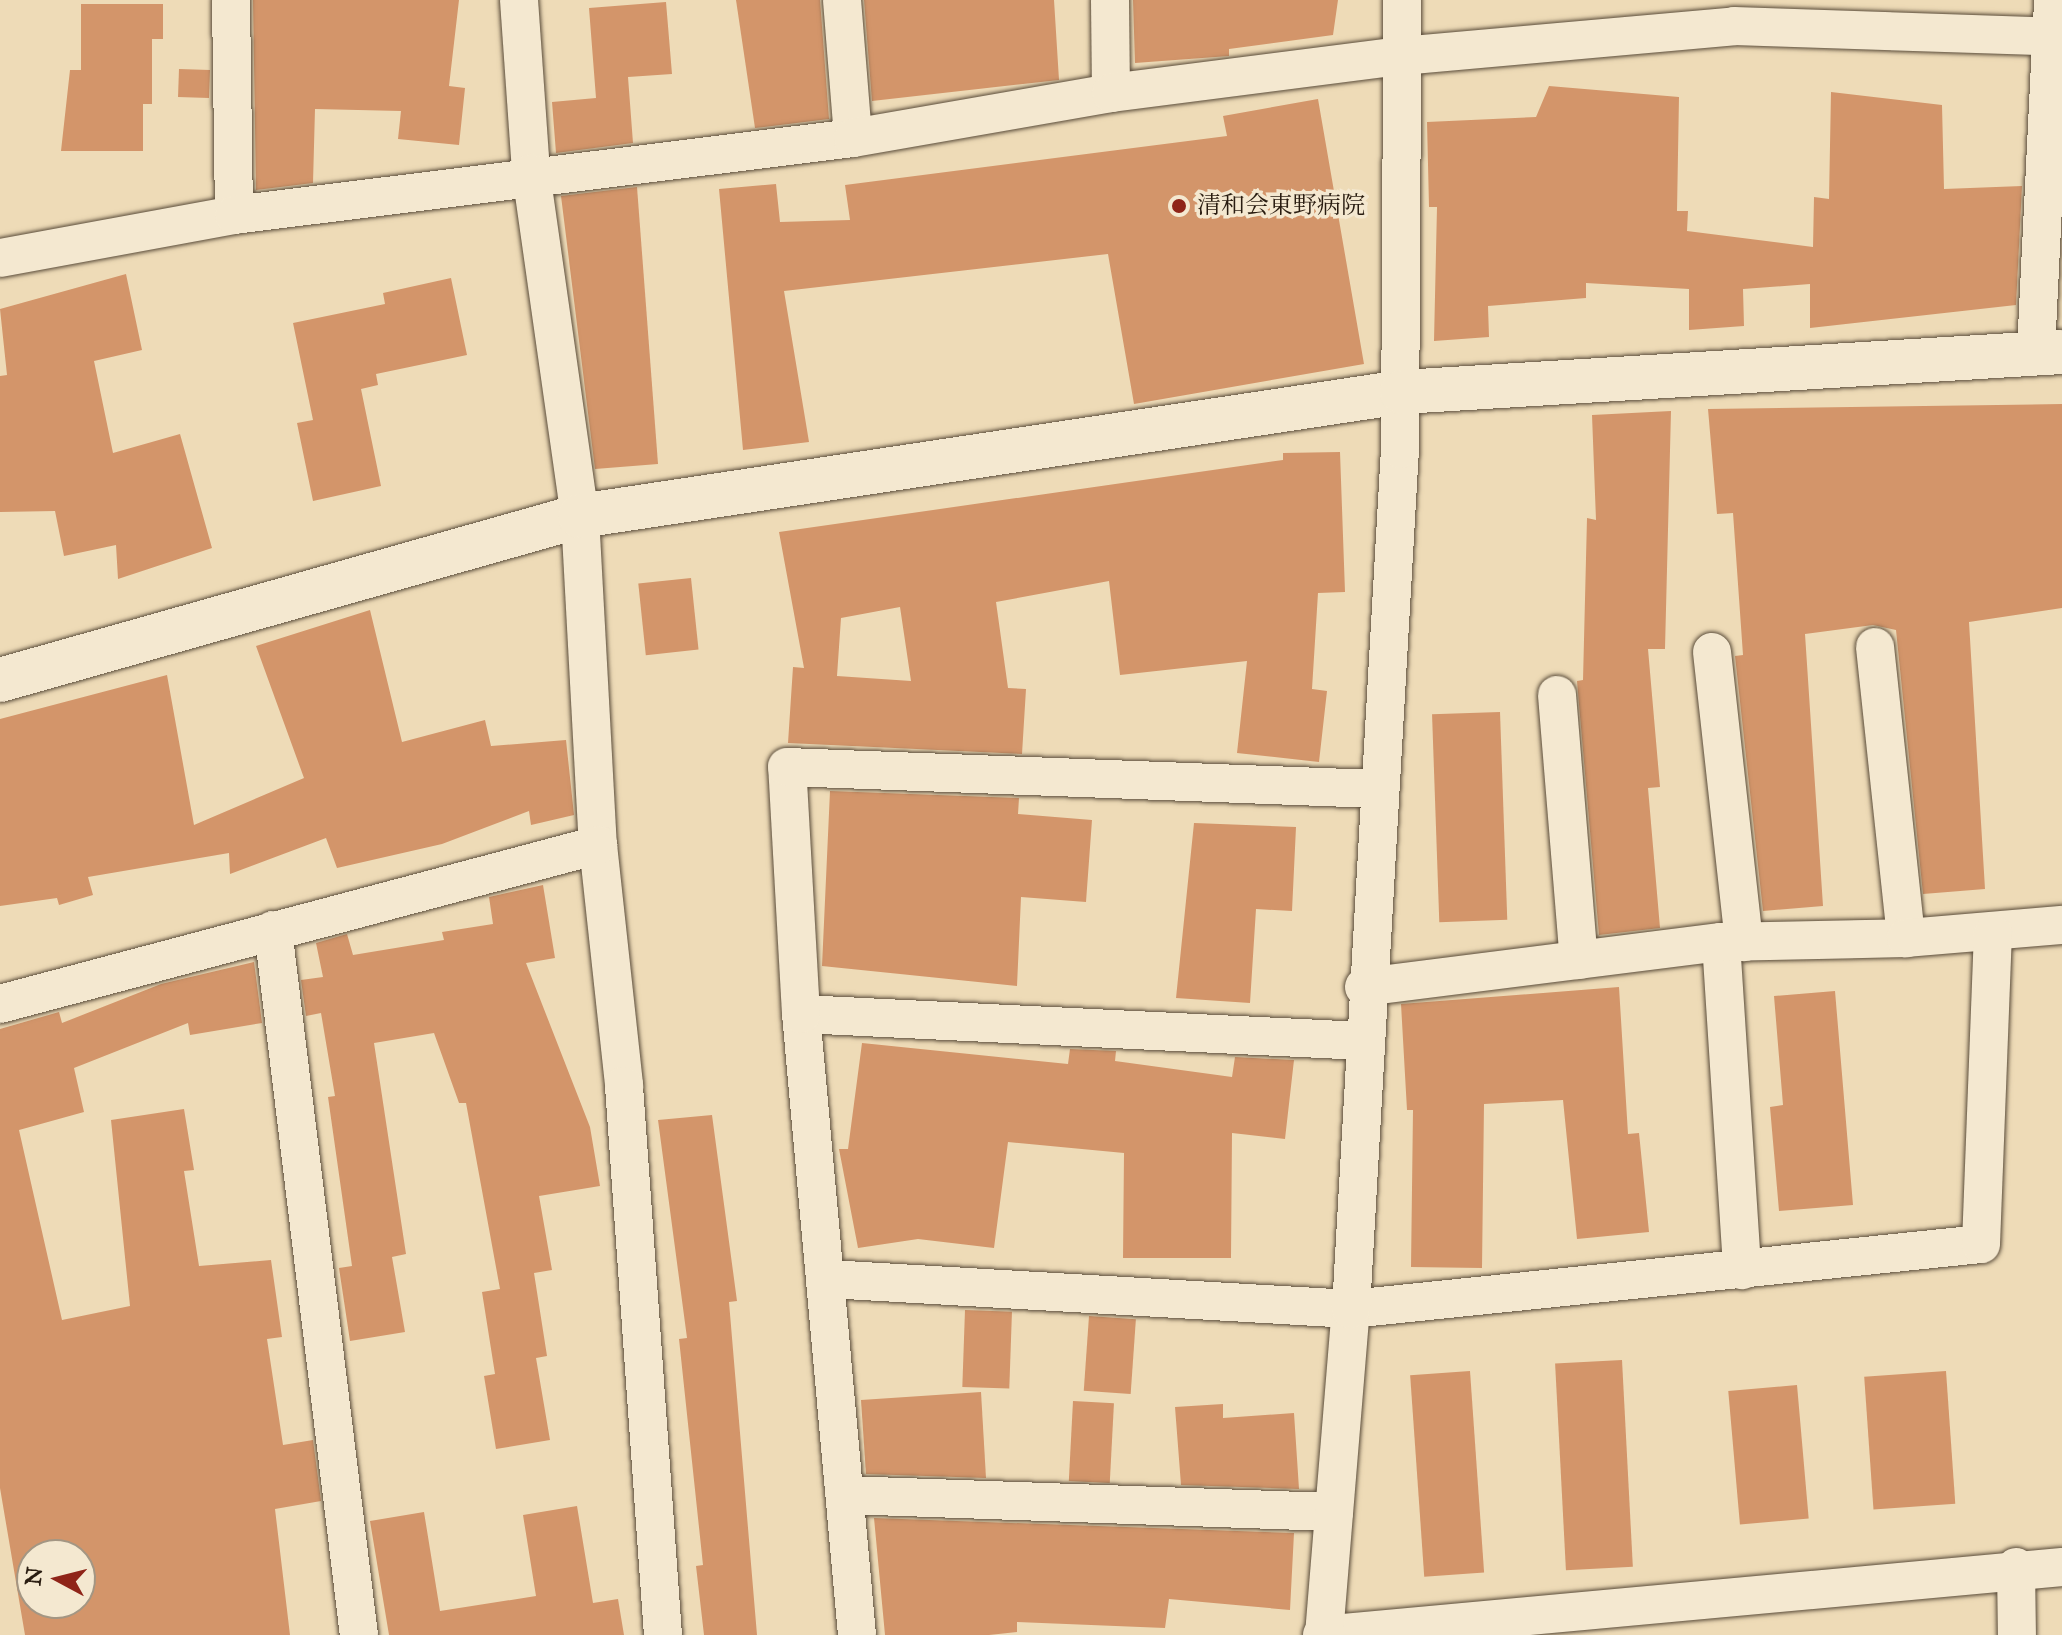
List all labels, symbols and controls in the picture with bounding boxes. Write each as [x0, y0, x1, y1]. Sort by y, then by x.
place label: 清和会東野病院 [1197, 192, 1365, 220]
marker: 清和会東野病院 [1168, 195, 1190, 217]
north arrow [16, 1539, 96, 1619]
text: N [19, 1565, 48, 1587]

